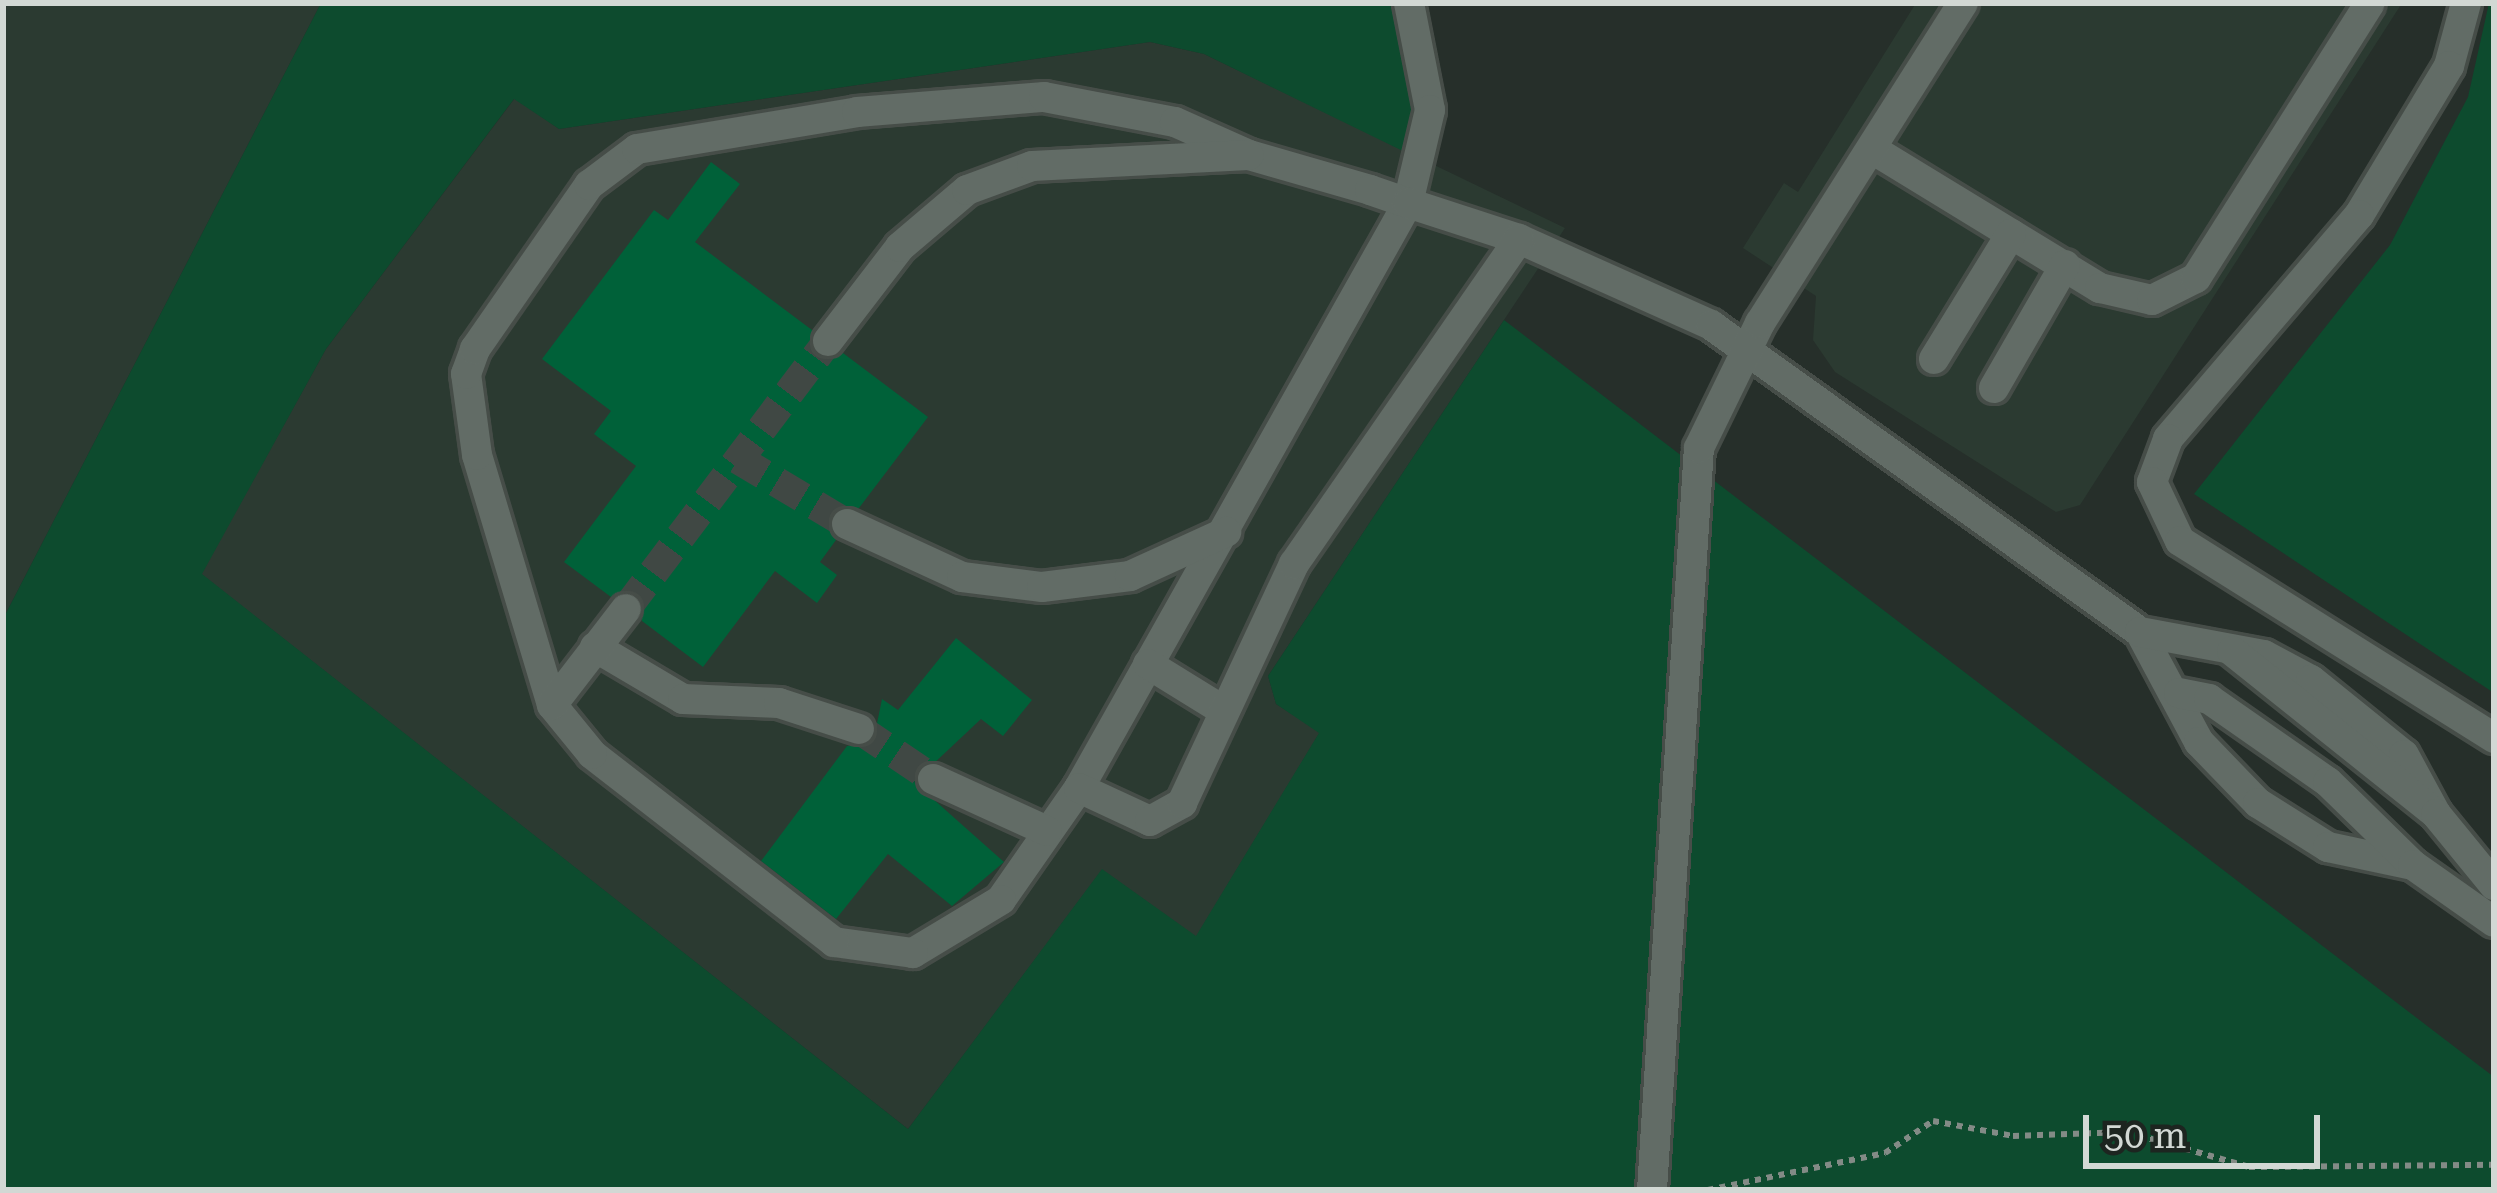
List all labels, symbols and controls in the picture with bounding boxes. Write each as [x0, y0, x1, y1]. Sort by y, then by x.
scale bar [2089, 1091, 2326, 1165]
text: 50 m [2104, 1115, 2186, 1157]

